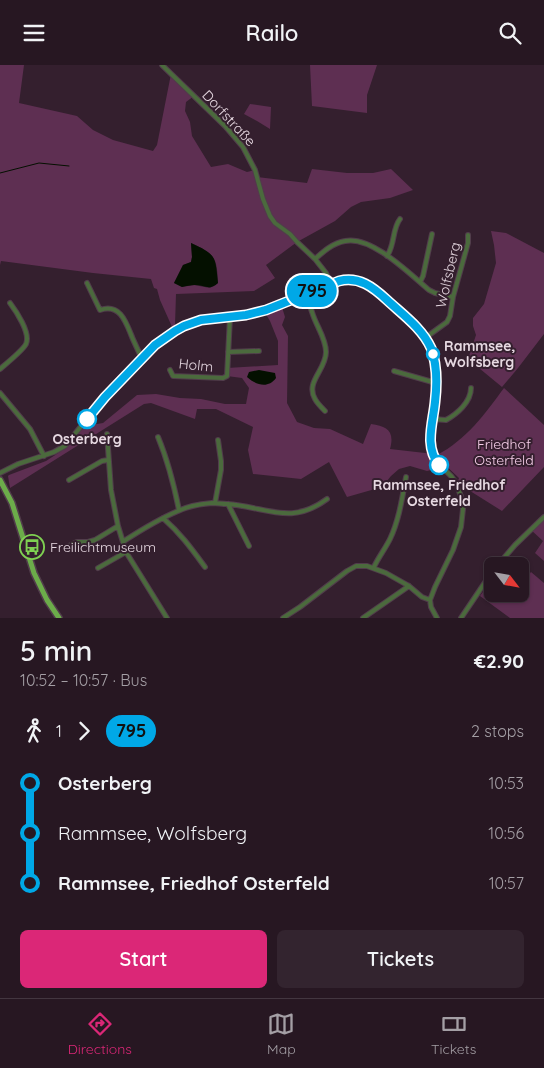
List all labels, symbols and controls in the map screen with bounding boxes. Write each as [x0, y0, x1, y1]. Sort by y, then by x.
icon: menu [20, 19, 48, 47]
text: Railo [246, 19, 298, 47]
icon: search [496, 19, 524, 47]
street label: Dorfstraße [198, 86, 260, 150]
street label: Wolfsberg [432, 240, 464, 310]
line badge: 795 [283, 275, 341, 307]
text: 795 [297, 279, 327, 302]
place label: Rammsee, Wolfsberg [444, 337, 516, 371]
marker: Rammsee, Wolfsberg [426, 347, 440, 361]
street label: Holm [178, 354, 214, 376]
marker: Osterberg [77, 409, 97, 429]
place label: Osterberg [52, 430, 122, 448]
park label: Friedhof Osterfeld [474, 435, 534, 469]
marker: Rammsee, Friedhof Osterfeld [429, 455, 449, 475]
place label: Rammsee, Friedhof Osterfeld [373, 476, 506, 510]
bus stop icon: Freilichtmuseum [19, 534, 45, 560]
place label: Freilichtmuseum [50, 538, 156, 556]
north arrow [484, 557, 529, 603]
map controls [484, 557, 529, 602]
text: 5 min [20, 633, 92, 668]
text: €2.90 [474, 649, 524, 673]
text: 10:52 – 10:57 · Bus [20, 670, 147, 690]
icon: walk [20, 717, 48, 745]
icon: forward [70, 717, 98, 745]
text: 795 [116, 719, 146, 742]
text: 1 [56, 721, 62, 741]
text: 2 stops [471, 721, 524, 741]
text: Osterberg [58, 771, 152, 795]
text: 10:53 [488, 773, 524, 793]
text: Rammsee, Wolfsberg [58, 821, 247, 845]
text: 10:56 [488, 823, 524, 843]
text: Rammsee, Friedhof Osterfeld [58, 871, 330, 895]
text: 10:57 [489, 873, 524, 893]
button: Start [20, 930, 267, 988]
button: Tickets [277, 930, 524, 988]
tab: Directions [68, 1010, 132, 1058]
tab: Map [267, 1010, 296, 1058]
tab: Tickets [431, 1010, 476, 1058]

